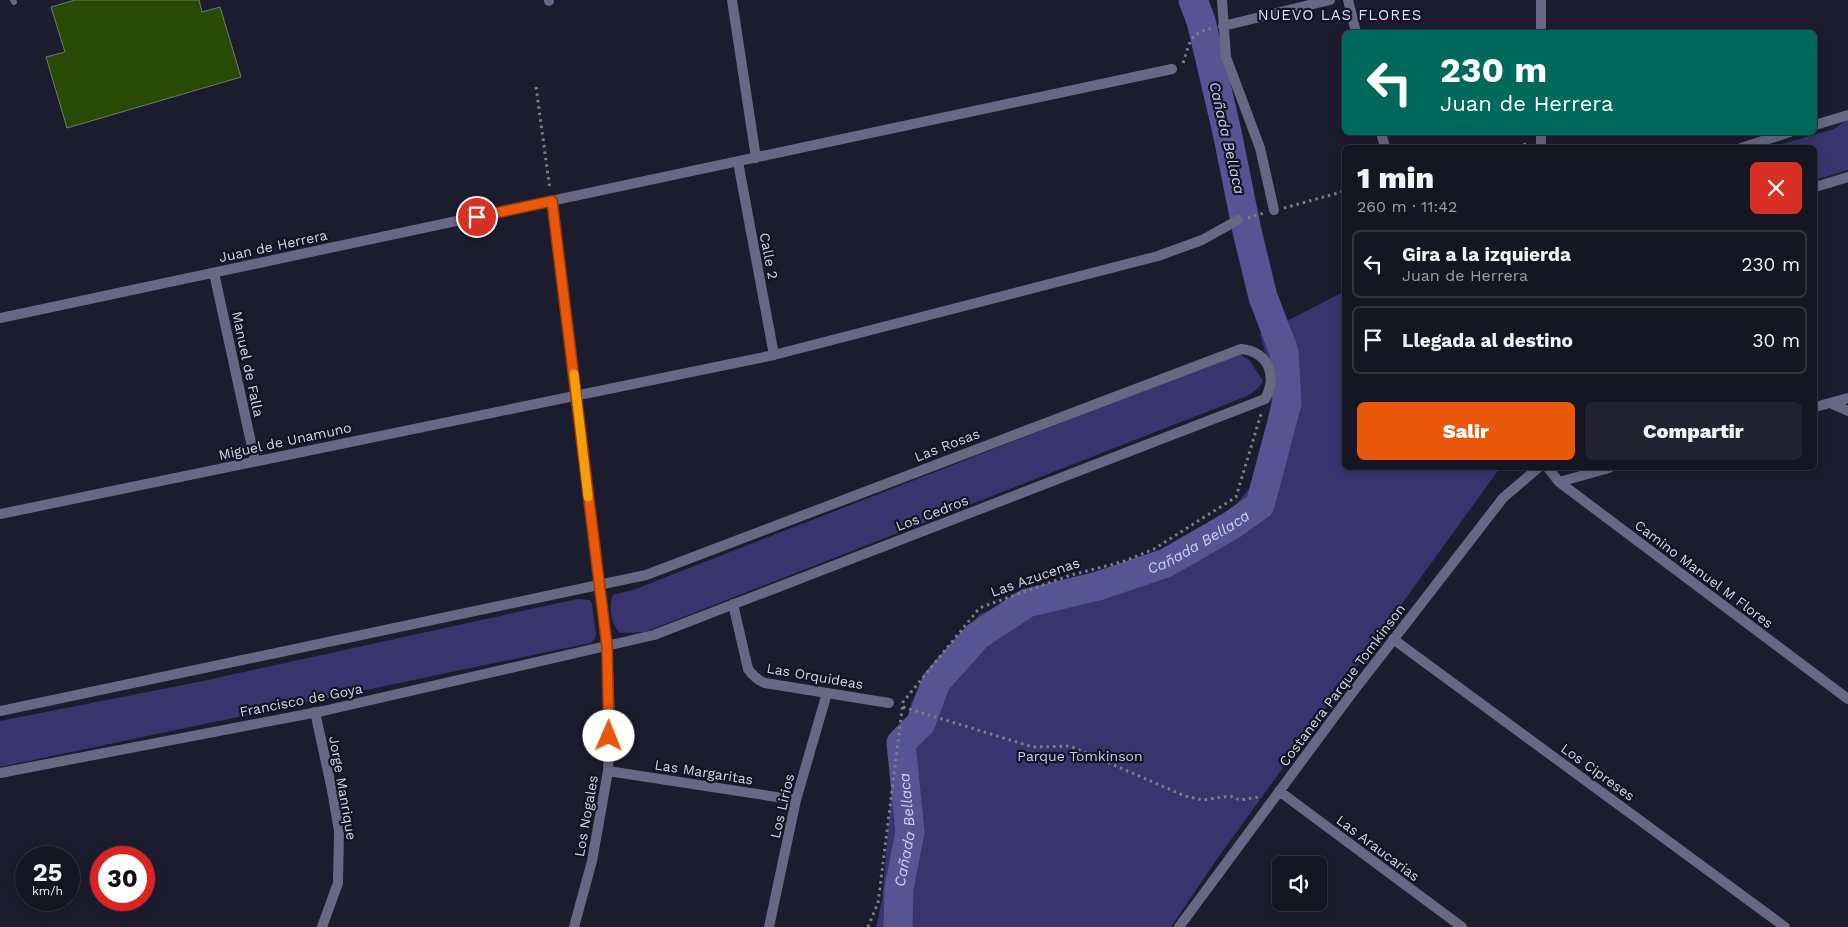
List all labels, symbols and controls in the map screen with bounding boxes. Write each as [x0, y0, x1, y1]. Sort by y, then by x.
district label: NUEVO LAS FLORES [1258, 6, 1422, 24]
text: 230 m [1440, 49, 1547, 91]
icon: left [1357, 50, 1422, 115]
water label: Cañada Bellaca [1205, 80, 1249, 196]
text: Juan de Herrera [1440, 91, 1613, 116]
text: 1 min [1357, 160, 1434, 195]
button: close [1750, 162, 1802, 214]
pin [456, 196, 498, 238]
text: 260 m · 11:42 [1357, 197, 1457, 216]
icon: arrive [463, 203, 491, 231]
street label: Juan de Herrera [217, 227, 329, 265]
street label: Calle 2 [757, 231, 781, 281]
text: Gira a la izquierda [1402, 243, 1571, 266]
icon: left [1359, 250, 1387, 278]
text: 230 m [1741, 253, 1800, 276]
text: Juan de Herrera [1402, 266, 1528, 285]
street label: Manuel de Falla [229, 310, 267, 418]
icon: arrive [1359, 326, 1387, 354]
text: Llegada al destino [1402, 329, 1573, 352]
text: 30 m [1753, 329, 1800, 352]
button: Salir [1357, 402, 1575, 460]
button: Compartir [1585, 402, 1802, 460]
street label: Miguel de Unamuno [217, 419, 353, 463]
street label: Las Rosas [912, 425, 982, 465]
street label: Los Cedros [893, 492, 971, 534]
water label: Cañada Bellaca [1145, 506, 1253, 578]
street label: Camino Manuel M Flores [1632, 517, 1776, 631]
street label: Las Azucenas [988, 554, 1082, 600]
street label: Costanera Parque Tomkinson [1276, 601, 1408, 769]
street label: Las Orquideas [766, 660, 864, 692]
street label: Francisco de Goya [238, 680, 364, 720]
position arrow [582, 709, 634, 761]
street label: Jorge Manrique [326, 735, 360, 841]
street label: Los Cipreses [1558, 740, 1638, 804]
park label: Parque Tomkinson [1017, 748, 1143, 764]
street label: Las Margaritas [654, 756, 754, 788]
street label: Los Lirios [767, 772, 797, 840]
water label: Cañada Bellaca [890, 772, 919, 888]
street label: Los Nogales [571, 774, 601, 858]
street label: Las Araucarias [1333, 812, 1423, 884]
speed limit sign: 30 [90, 846, 155, 911]
map controls [1272, 856, 1327, 911]
button: sound [1272, 856, 1327, 911]
text: 25 [33, 858, 62, 887]
text: km/h [32, 884, 63, 898]

